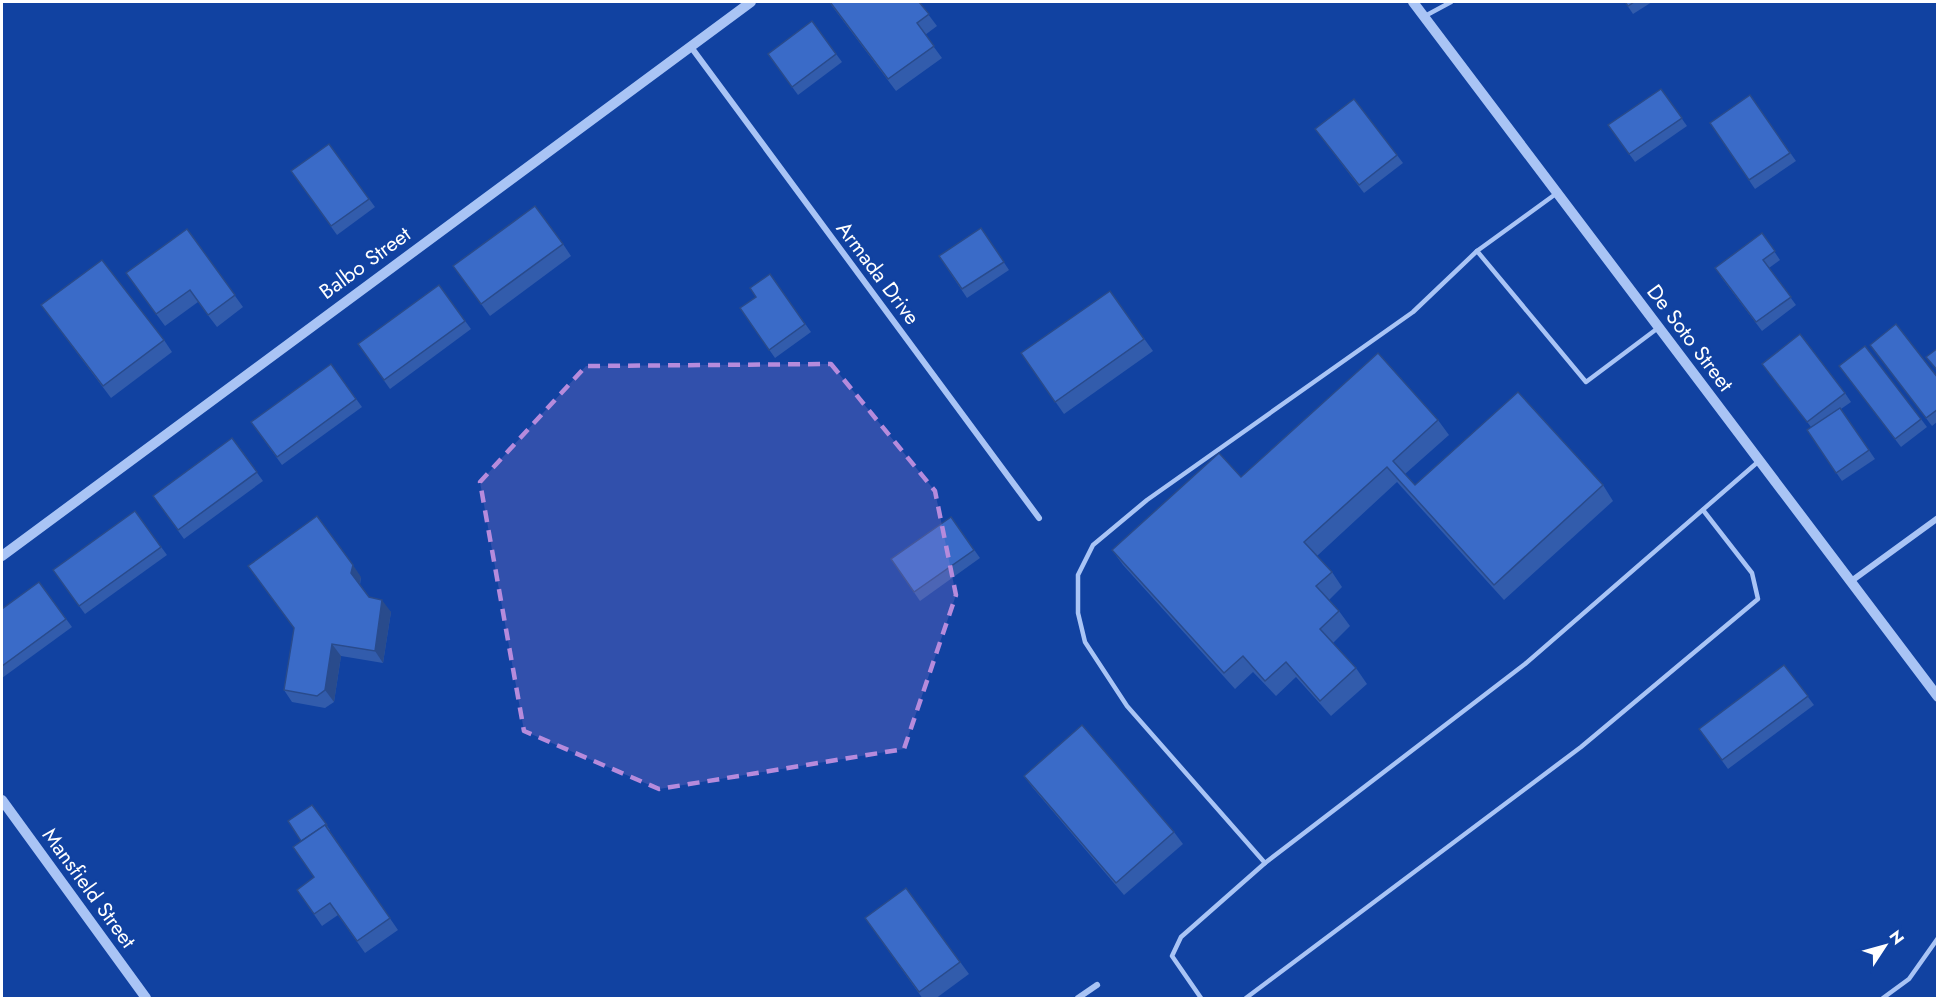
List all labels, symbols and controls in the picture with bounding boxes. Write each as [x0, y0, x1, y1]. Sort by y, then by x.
street label: Armada Drive [829, 215, 927, 331]
street label: Balbo Street [313, 220, 417, 306]
street label: De Soto Street [1640, 278, 1740, 398]
street label: Mansfield Street [35, 822, 143, 954]
north arrow [1855, 916, 1915, 976]
text: N [1884, 926, 1910, 949]

